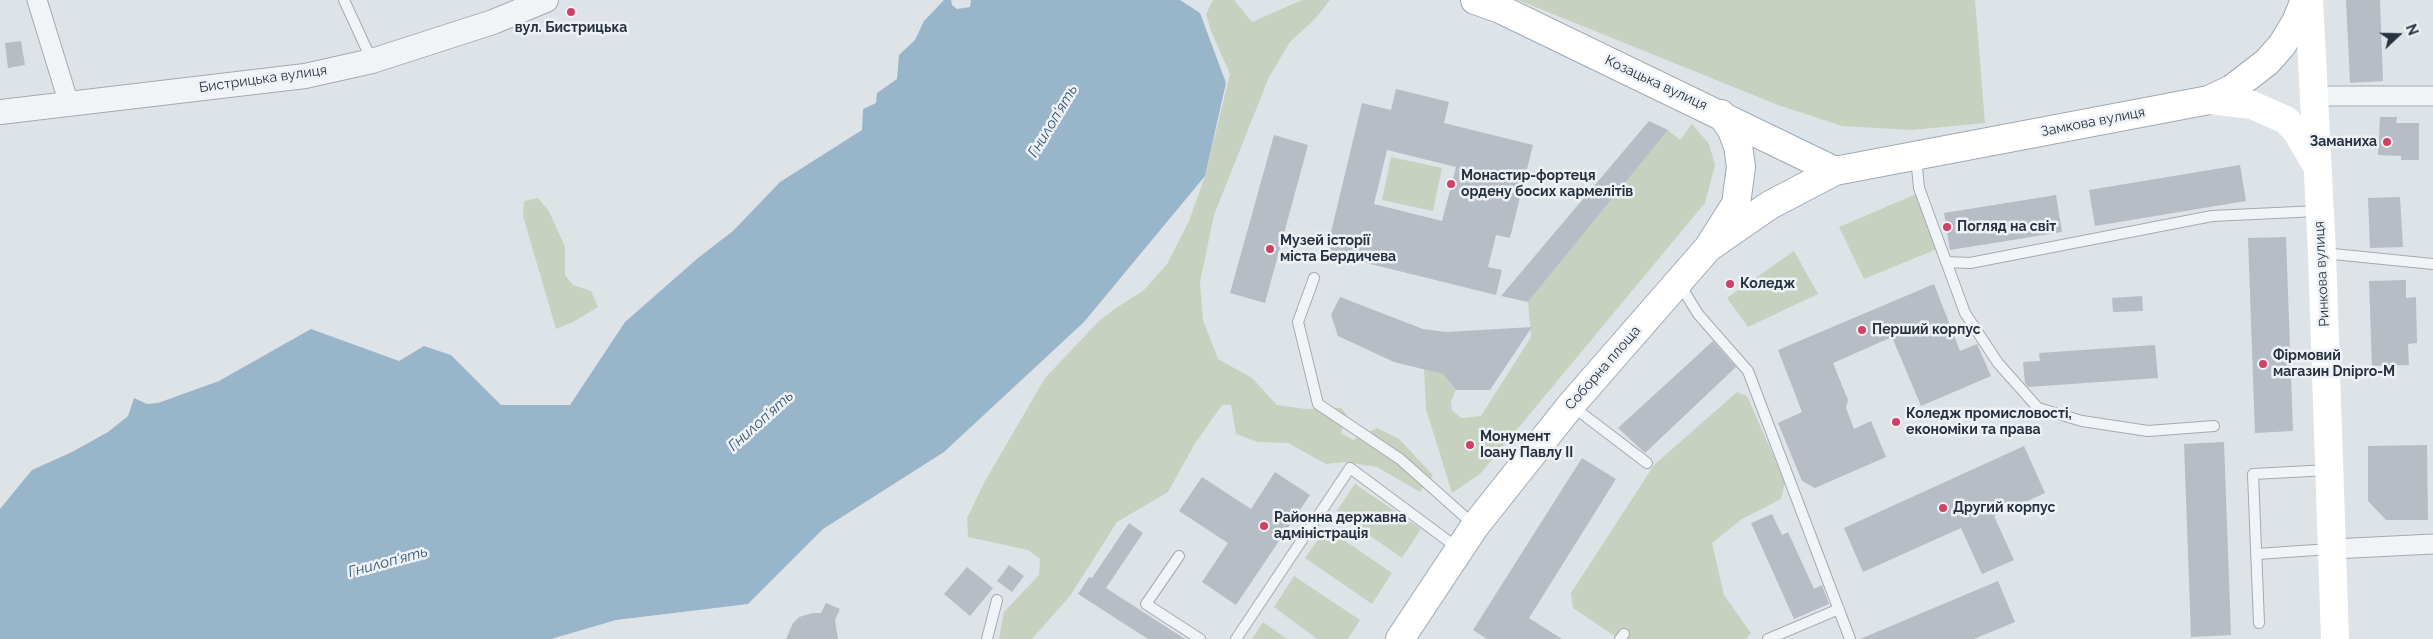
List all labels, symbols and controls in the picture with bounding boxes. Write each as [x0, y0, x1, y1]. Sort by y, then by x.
marker: вул. Бистрицька [565, 6, 577, 18]
north arrow [2373, 10, 2423, 60]
place label: вул. Бистрицька [515, 20, 627, 36]
text: N [2403, 22, 2421, 37]
street label: Козацька вулиця [1602, 52, 1710, 114]
street label: Бистрицька вулиця [198, 62, 328, 96]
water label: Гнилоп'ять [1024, 81, 1082, 161]
street label: Замкова вулиця [2040, 104, 2146, 140]
place label: Заманиха [2310, 134, 2377, 150]
marker: Заманиха [2381, 136, 2393, 148]
place label: Монастир-фортеця ордену босих кармелітів [1461, 168, 1633, 200]
marker: Монастир-фортеця ордену босих кармелітів [1445, 178, 1457, 190]
place label: Погляд на світ [1957, 219, 2056, 235]
marker: Погляд на світ [1941, 221, 1953, 233]
street label: Ринкова вулиця [2311, 221, 2333, 327]
place label: Музей історії міста Бердичева [1280, 233, 1396, 266]
marker: Музей історії міста Бердичева [1264, 243, 1276, 255]
place label: Коледж [1740, 276, 1795, 292]
marker: Коледж [1724, 278, 1736, 290]
street label: Соборна площа [1562, 322, 1644, 414]
place label: Перший корпус [1872, 322, 1981, 338]
marker: Перший корпус [1856, 324, 1868, 336]
place label: Фірмовий магазин Dnipro-M [2273, 348, 2395, 381]
marker: Фірмовий магазин Dnipro-M [2257, 358, 2269, 370]
water label: Гнилоп'ять [725, 387, 797, 455]
place label: Коледж промисловості, економіки та права [1906, 406, 2072, 438]
marker: Коледж промисловості, економіки та права [1890, 416, 1902, 428]
place label: Монумент Іоану Павлу ІІ [1480, 429, 1573, 462]
marker: Монумент Іоану Павлу ІІ [1464, 439, 1476, 451]
place label: Другий корпус [1953, 500, 2055, 516]
marker: Другий корпус [1937, 502, 1949, 514]
place label: Районна державна адміністрація [1274, 510, 1406, 542]
marker: Районна державна адміністрація [1258, 520, 1270, 532]
water label: Гнилоп'ять [346, 543, 430, 581]

